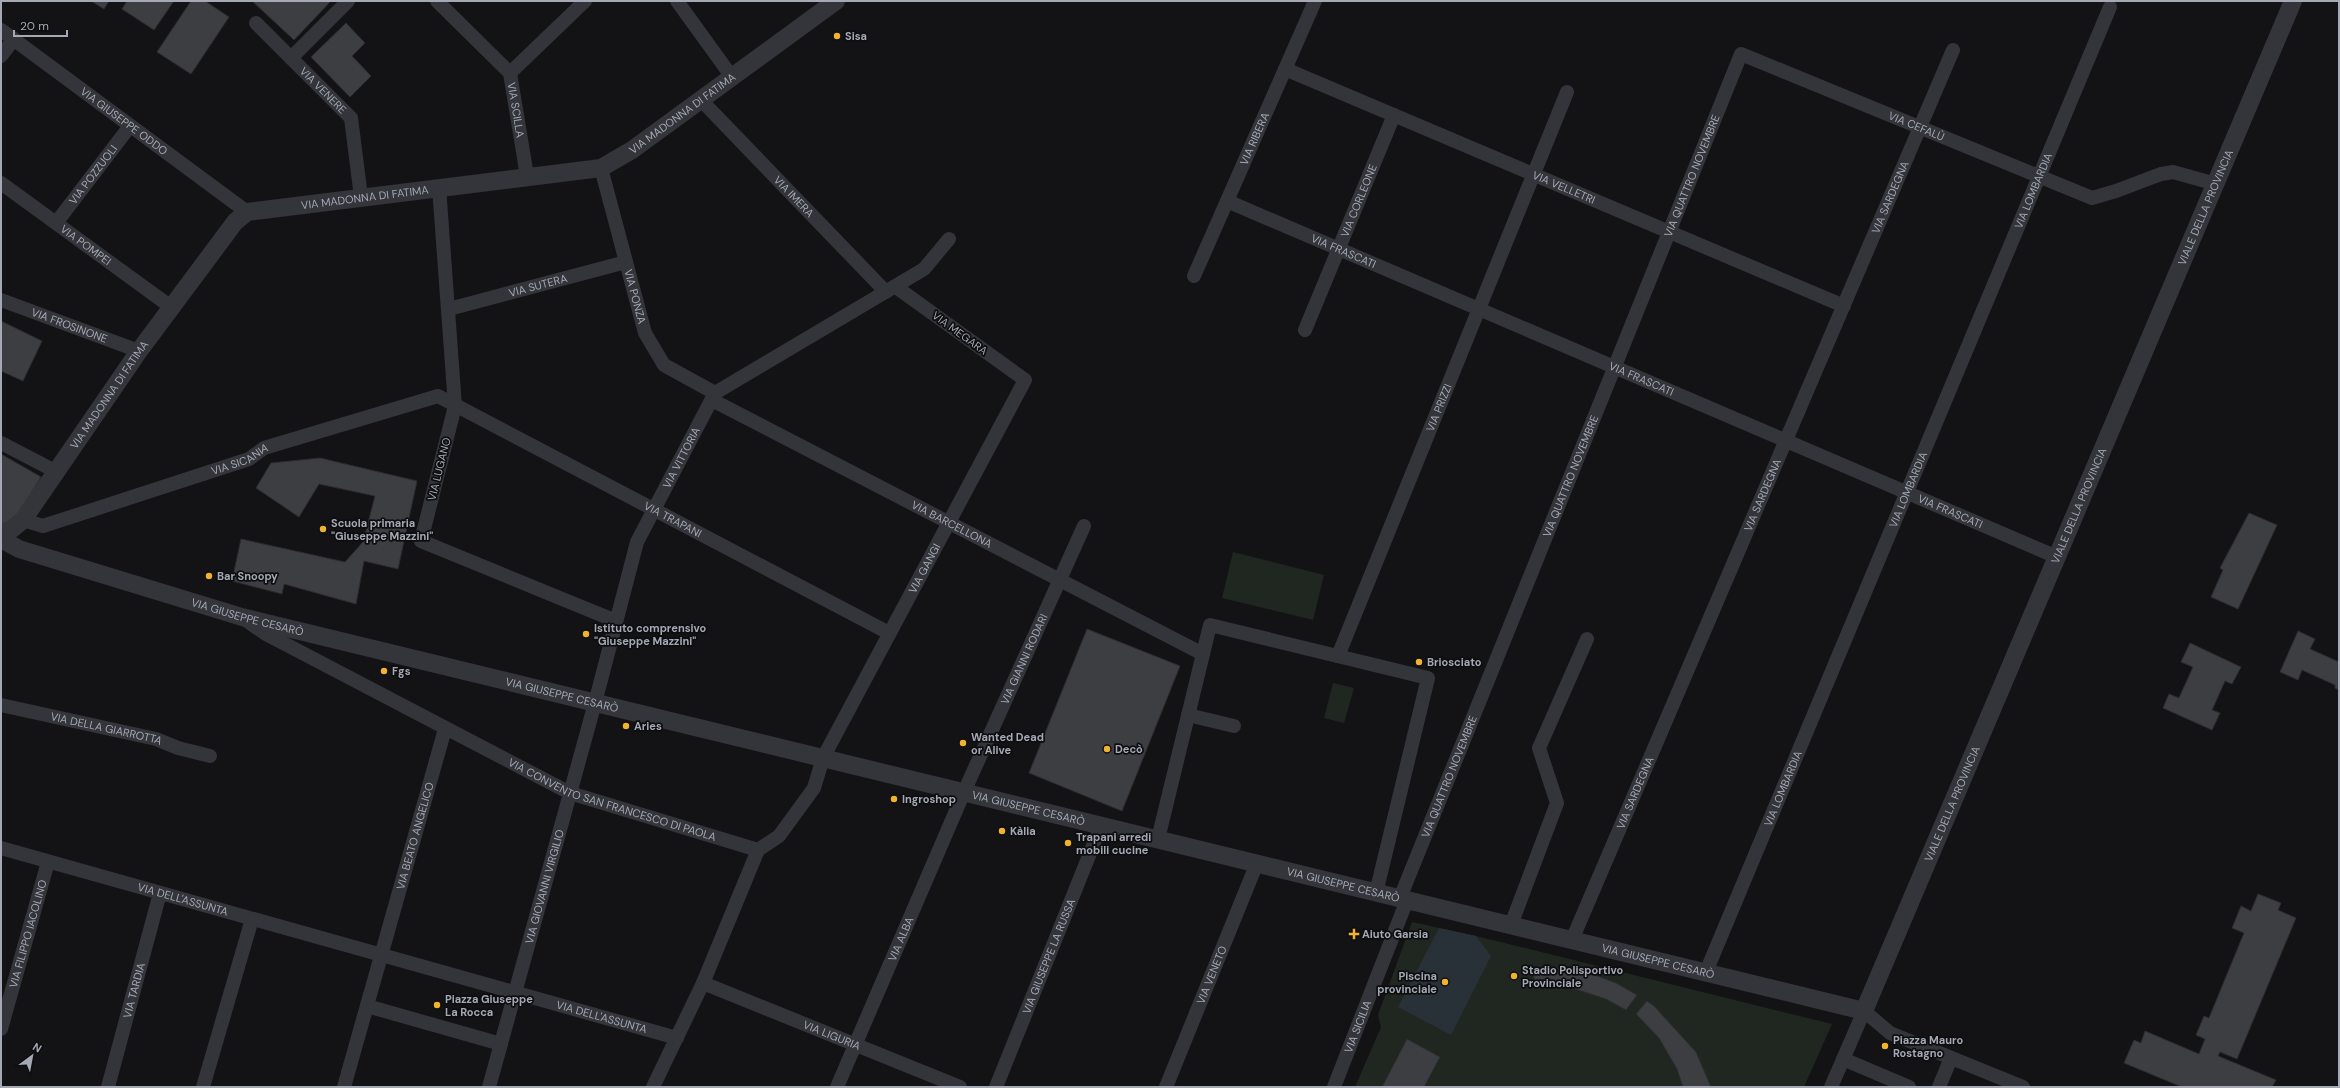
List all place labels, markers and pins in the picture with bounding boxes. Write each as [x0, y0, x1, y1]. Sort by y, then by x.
place label: Sisa [845, 29, 867, 43]
marker: Sisa [832, 31, 842, 41]
place label: Scuola primaria "Giuseppe Mazzini" [331, 516, 433, 543]
marker: Scuola primaria "Giuseppe Mazzini" [318, 524, 328, 534]
place label: Bar Snoopy [217, 569, 278, 583]
marker: Bar Snoopy [204, 571, 214, 581]
place label: Istituto comprensivo "Giuseppe Mazzini" [594, 621, 707, 648]
marker: Istituto comprensivo "Giuseppe Mazzini" [581, 629, 591, 639]
place label: Briosciato [1427, 655, 1482, 669]
marker: Briosciato [1414, 657, 1424, 667]
place label: Fgs [392, 664, 411, 678]
marker: Fgs [379, 666, 389, 676]
place label: Aries [634, 719, 662, 733]
marker: Aries [621, 721, 631, 731]
place label: Wanted Dead or Alive [971, 730, 1044, 757]
marker: Wanted Dead or Alive [958, 738, 968, 748]
place label: Decò [1115, 742, 1143, 756]
marker: Decò [1102, 744, 1112, 754]
place label: Ingroshop [902, 792, 956, 806]
marker: Ingroshop [889, 794, 899, 804]
place label: Kàlia [1010, 824, 1036, 838]
marker: Kàlia [997, 826, 1007, 836]
place label: Trapani arredi mobili cucine [1076, 830, 1151, 857]
marker: Trapani arredi mobili cucine [1063, 838, 1073, 848]
place label: Aiuto Garsia [1362, 927, 1428, 941]
marker: Aiuto Garsia [1349, 929, 1359, 939]
place label: Stadio Polisportivo Provinciale [1522, 963, 1624, 990]
place label: Piscina provinciale [1377, 969, 1437, 996]
marker: Stadio Polisportivo Provinciale [1509, 971, 1519, 981]
marker: Piscina provinciale [1440, 977, 1450, 987]
place label: Piazza Giuseppe La Rocca [445, 992, 533, 1019]
marker: Piazza Giuseppe La Rocca [432, 1000, 442, 1010]
place label: Piazza Mauro Rostagno [1893, 1033, 1963, 1060]
marker: Piazza Mauro Rostagno [1880, 1041, 1890, 1051]

